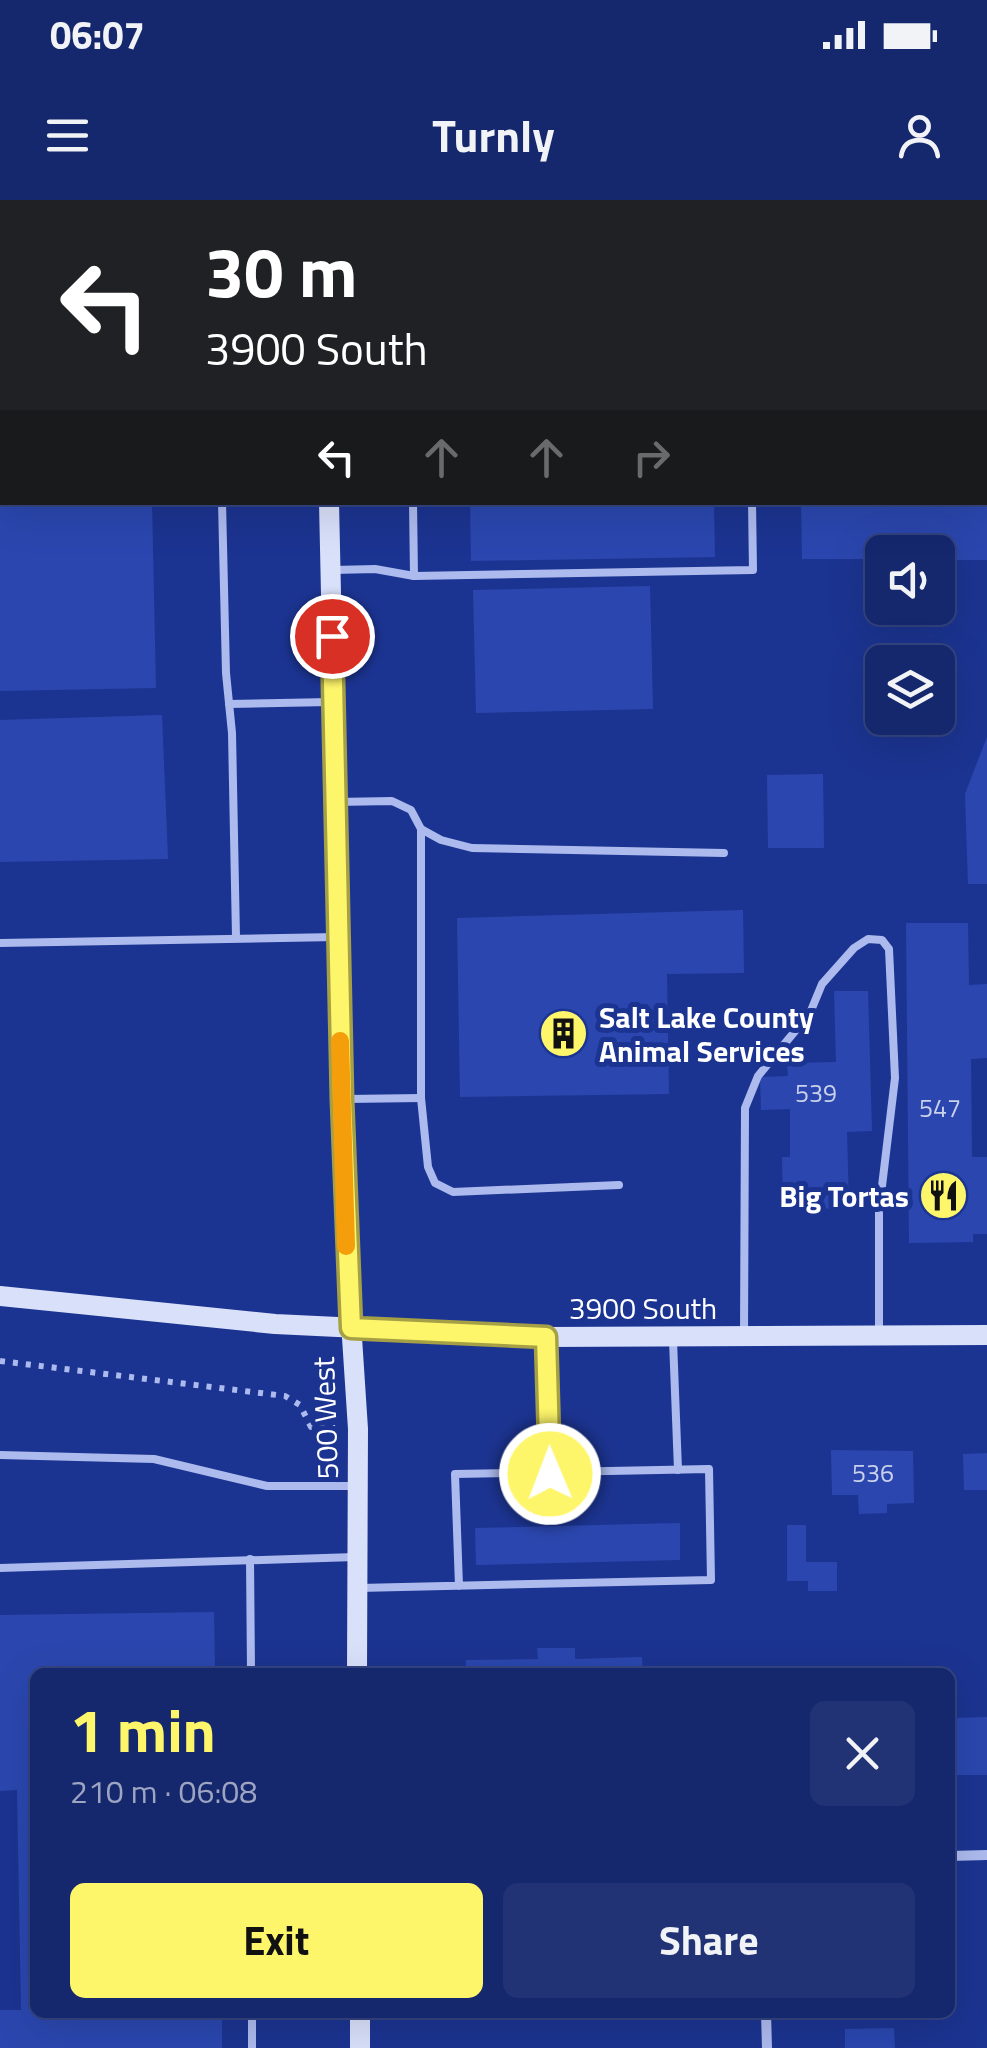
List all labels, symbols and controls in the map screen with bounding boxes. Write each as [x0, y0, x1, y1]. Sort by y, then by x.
text: 06:07 [50, 6, 145, 64]
text: Turnly [432, 101, 555, 169]
icon: menu [40, 108, 95, 163]
icon: person [892, 108, 947, 163]
text: 30 m [205, 218, 358, 324]
icon: left [40, 240, 170, 370]
text: 3900 South [205, 314, 428, 382]
icon: left [309, 430, 364, 485]
icon: ahead [414, 430, 469, 485]
icon: ahead [519, 430, 574, 485]
icon: right [624, 430, 679, 485]
map controls [865, 535, 955, 735]
button: sound [865, 535, 955, 625]
pin [290, 594, 375, 679]
icon: arrive [305, 609, 360, 664]
button: layers [865, 645, 955, 735]
place label: Salt Lake County Animal Services [599, 994, 814, 1074]
building icon: Salt Lake County Animal Services [538, 1008, 590, 1060]
house number: 539 [795, 1074, 837, 1112]
house number: 547 [919, 1089, 961, 1127]
restaurant icon: Big Tortas [918, 1170, 970, 1222]
place label: Big Tortas [779, 1173, 909, 1219]
street label: 3900 South [569, 1285, 717, 1331]
street label: 500 West [300, 1355, 350, 1480]
position arrow [498, 1422, 602, 1526]
house number: 536 [852, 1454, 894, 1492]
text: 1 min [70, 1684, 216, 1775]
button: close [810, 1701, 915, 1806]
text: 210 m · 06:08 [70, 1767, 257, 1815]
button: Exit [70, 1883, 483, 1998]
button: Share [503, 1883, 915, 1998]

